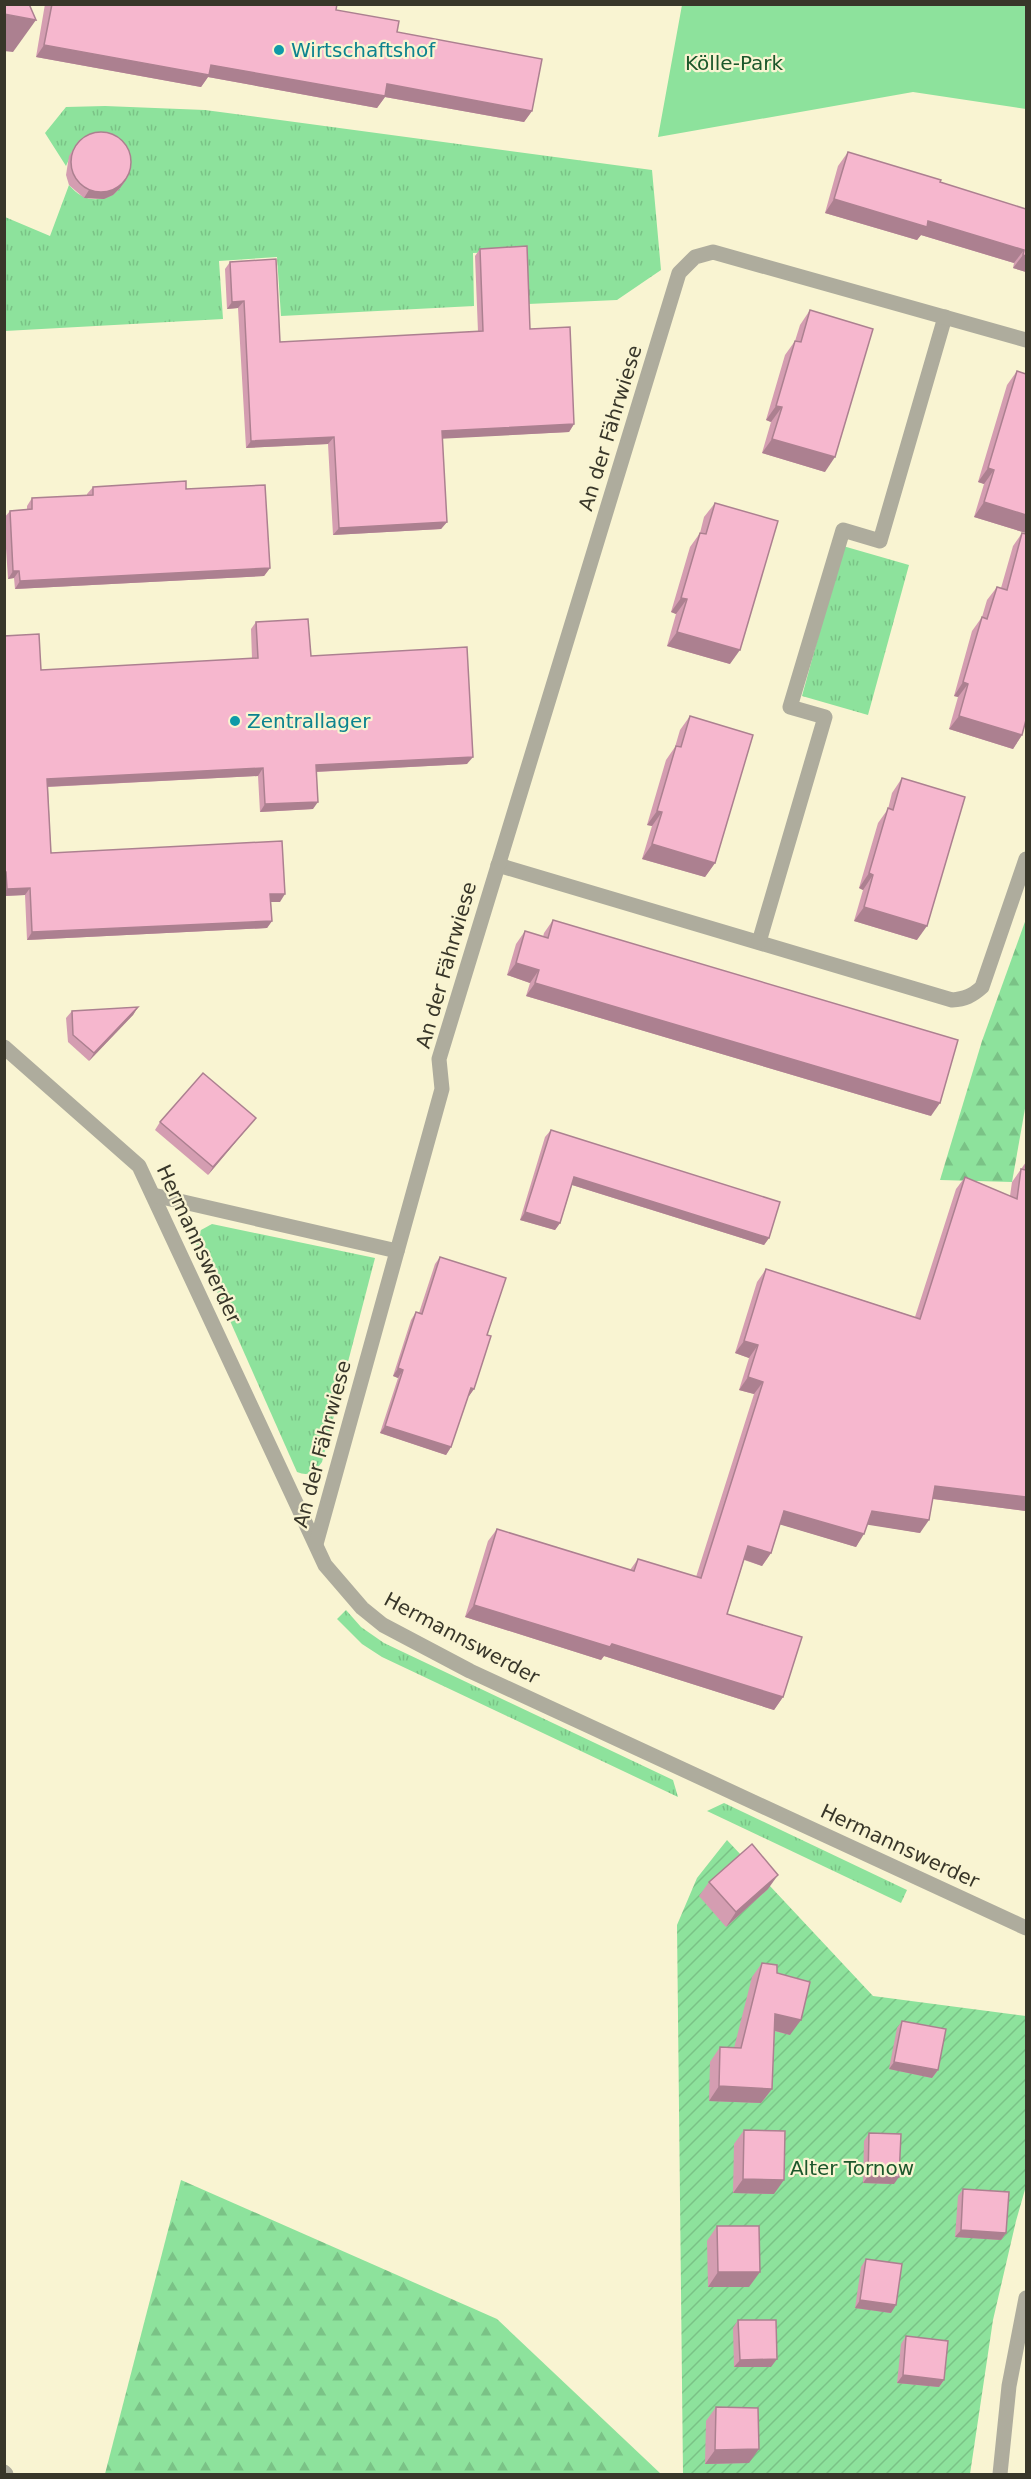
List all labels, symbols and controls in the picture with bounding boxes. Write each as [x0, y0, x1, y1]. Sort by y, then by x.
place label: Wirtschaftshof [291, 38, 436, 62]
marker: Wirtschaftshof [272, 43, 286, 57]
park label: Kölle-Park [685, 51, 784, 75]
street label: An der Fährwiese [573, 342, 647, 514]
place label: Zentrallager [247, 709, 371, 733]
marker: Zentrallager [228, 714, 242, 728]
street label: An der Fährwiese [411, 879, 481, 1051]
street label: Hermannswerder [152, 1161, 247, 1328]
street label: An der Fährwiese [288, 1358, 356, 1530]
street label: Hermannswerder [380, 1587, 544, 1689]
street label: Hermannswerder [817, 1799, 984, 1894]
park label: Alter Tornow [790, 2156, 914, 2180]

